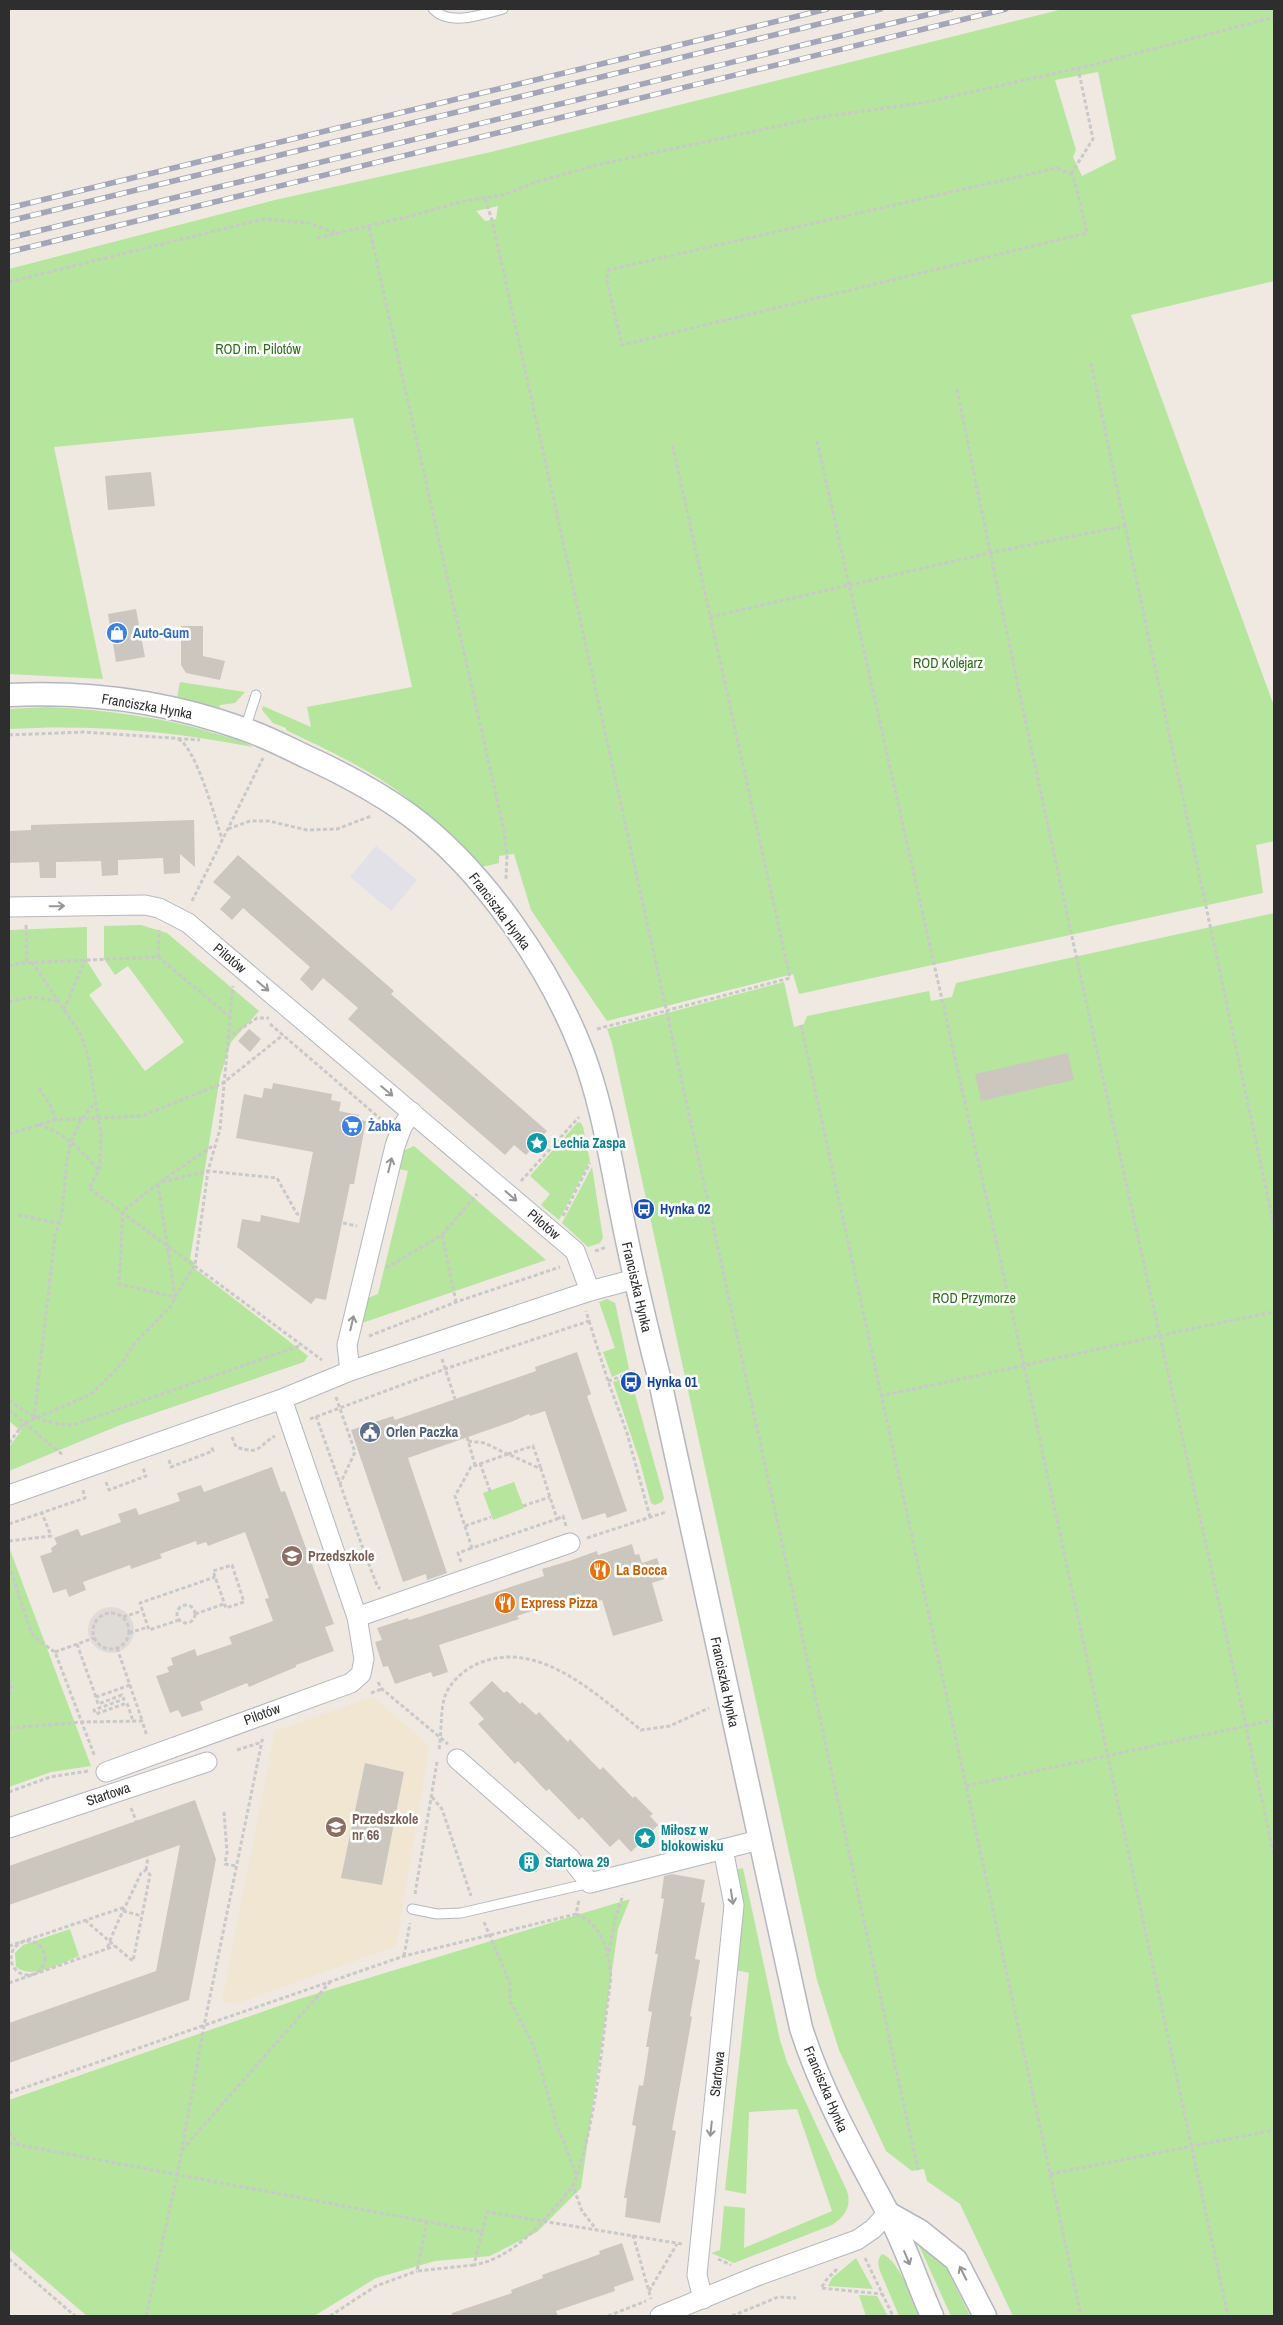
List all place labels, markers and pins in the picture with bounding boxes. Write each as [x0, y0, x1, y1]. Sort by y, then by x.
shop icon: Auto-Gum [105, 621, 129, 645]
place label: Auto-Gum [133, 624, 189, 642]
supermarket icon: Żabka [340, 1114, 364, 1138]
place label: Żabka [368, 1117, 402, 1135]
place icon: Lechia Zaspa [525, 1131, 549, 1155]
place label: Lechia Zaspa [553, 1134, 626, 1152]
bus stop icon: Hynka 02 [632, 1197, 656, 1221]
place label: Hynka 02 [660, 1200, 710, 1218]
bus stop icon: Hynka 01 [619, 1370, 643, 1394]
place label: Hynka 01 [647, 1373, 698, 1391]
public building icon: Orlen Paczka [358, 1420, 382, 1444]
place label: Orlen Paczka [386, 1423, 459, 1441]
school or university icon: Przedszkole [280, 1544, 304, 1568]
place label: Przedszkole [308, 1547, 374, 1565]
restaurant icon: La Bocca [588, 1558, 612, 1582]
place label: La Bocca [616, 1561, 668, 1579]
restaurant icon: Express Pizza [493, 1591, 517, 1615]
place label: Express Pizza [521, 1594, 598, 1612]
place label: Przedszkole nr 66 [352, 1810, 418, 1844]
school or university icon: Przedszkole nr 66 [324, 1815, 348, 1839]
place label: Miłosz w blokowisku [661, 1821, 724, 1855]
place icon: Miłosz w blokowisku [633, 1826, 657, 1850]
building icon: Startowa 29 [517, 1850, 541, 1874]
place label: Startowa 29 [545, 1853, 609, 1871]

